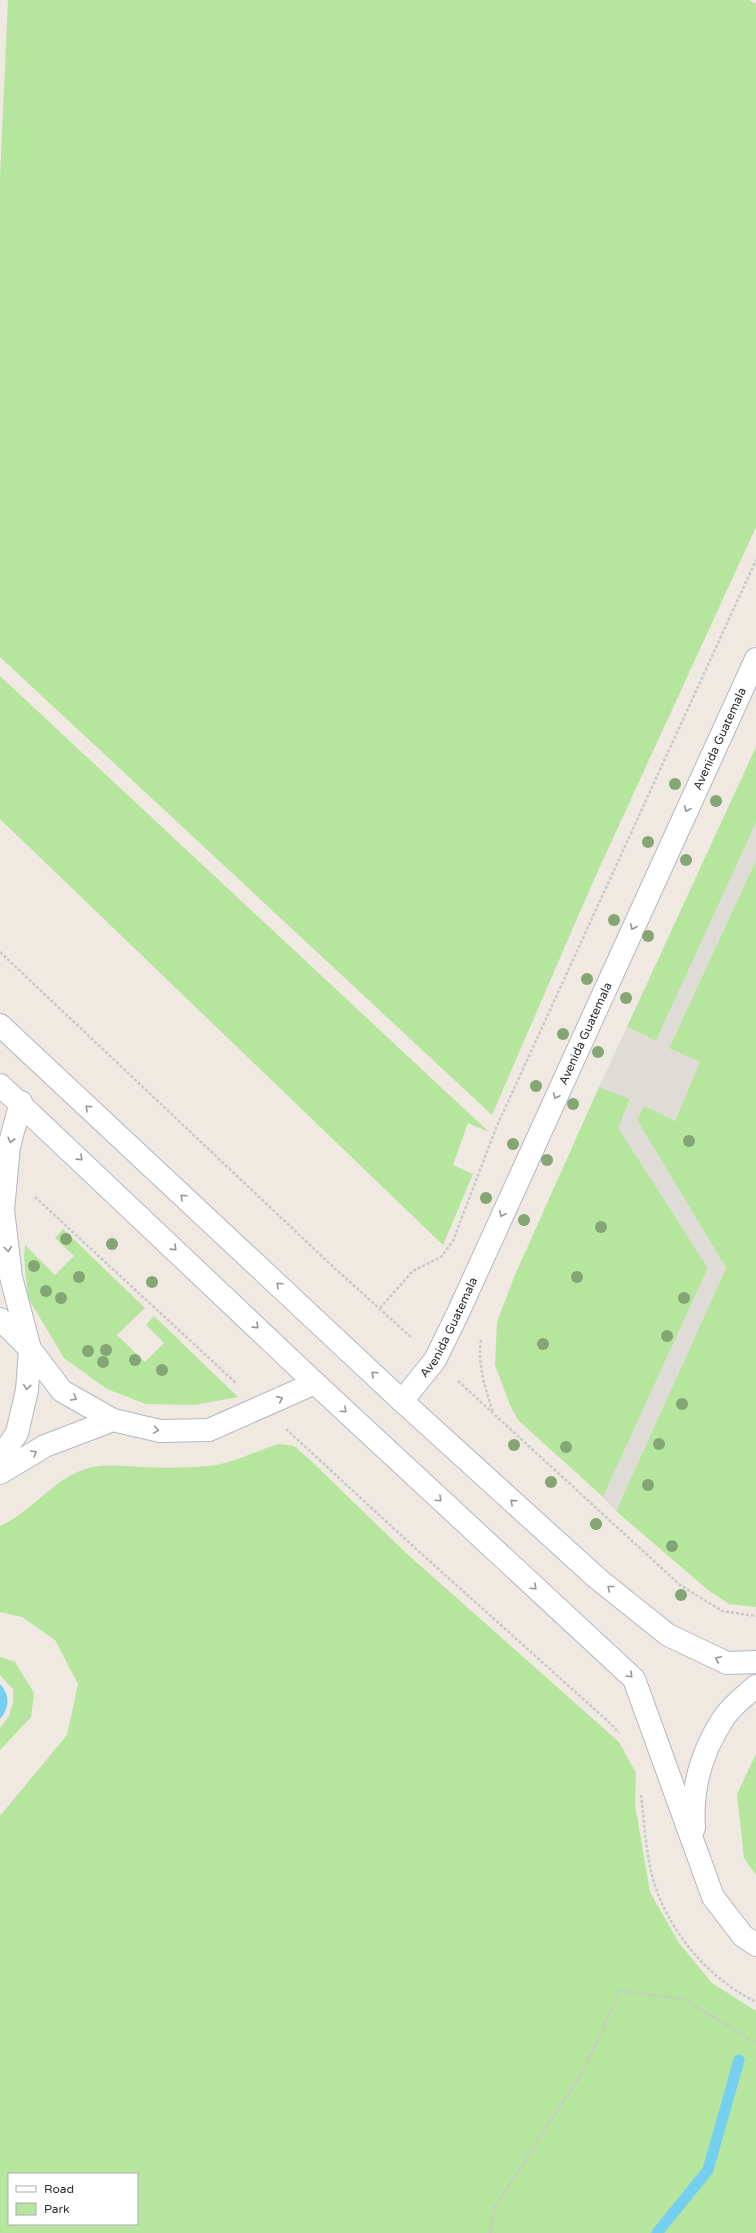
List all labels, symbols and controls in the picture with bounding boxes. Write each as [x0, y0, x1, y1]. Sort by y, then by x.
street label: Avenida Guatemala [690, 685, 749, 792]
one-way arrow [684, 805, 692, 812]
one-way arrow [630, 923, 638, 930]
street label: Avenida Guatemala [556, 980, 615, 1087]
one-way arrow [553, 1092, 561, 1100]
one-way arrow [85, 1105, 93, 1113]
one-way arrow [7, 1136, 16, 1143]
one-way arrow [75, 1153, 83, 1161]
one-way arrow [181, 1194, 188, 1201]
one-way arrow [499, 1210, 507, 1218]
one-way arrow [169, 1243, 177, 1251]
one-way arrow [3, 1246, 12, 1252]
street label: Avenida Guatemala [417, 1275, 480, 1380]
one-way arrow [276, 1283, 283, 1290]
one-way arrow [251, 1321, 258, 1328]
one-way arrow [371, 1371, 379, 1379]
one-way arrow [23, 1384, 32, 1390]
one-way arrow [70, 1393, 77, 1400]
one-way arrow [276, 1396, 283, 1404]
one-way arrow [339, 1405, 347, 1413]
one-way arrow [153, 1425, 159, 1433]
one-way arrow [30, 1450, 37, 1457]
one-way arrow [434, 1494, 442, 1501]
one-way arrow [510, 1499, 518, 1506]
one-way arrow [529, 1583, 537, 1590]
one-way arrow [607, 1586, 614, 1593]
one-way arrow [715, 1655, 722, 1663]
one-way arrow [625, 1670, 632, 1678]
legend [8, 2173, 138, 2225]
text: Road [44, 2182, 74, 2196]
text: Park [44, 2202, 70, 2216]

